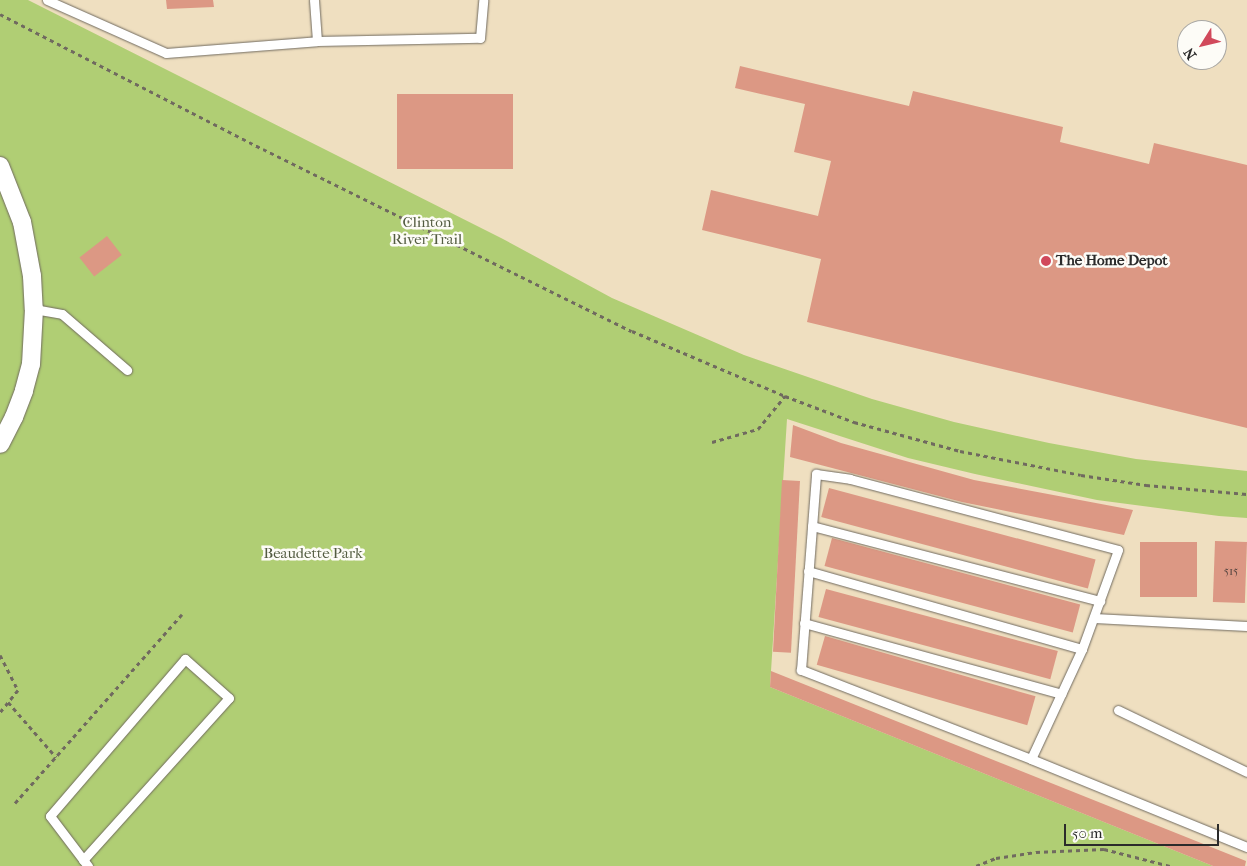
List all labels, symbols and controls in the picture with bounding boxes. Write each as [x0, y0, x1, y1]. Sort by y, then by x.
north arrow [1177, 20, 1227, 70]
text: N [1180, 44, 1200, 63]
park label: Clinton River Trail [392, 213, 462, 248]
place label: The Home Depot [1056, 252, 1168, 270]
marker: The Home Depot [1040, 255, 1052, 267]
park label: Beaudette Park [263, 545, 363, 563]
house number: 515 [1224, 565, 1238, 579]
scale bar [1067, 814, 1222, 846]
text: 50 m [1072, 824, 1102, 842]

